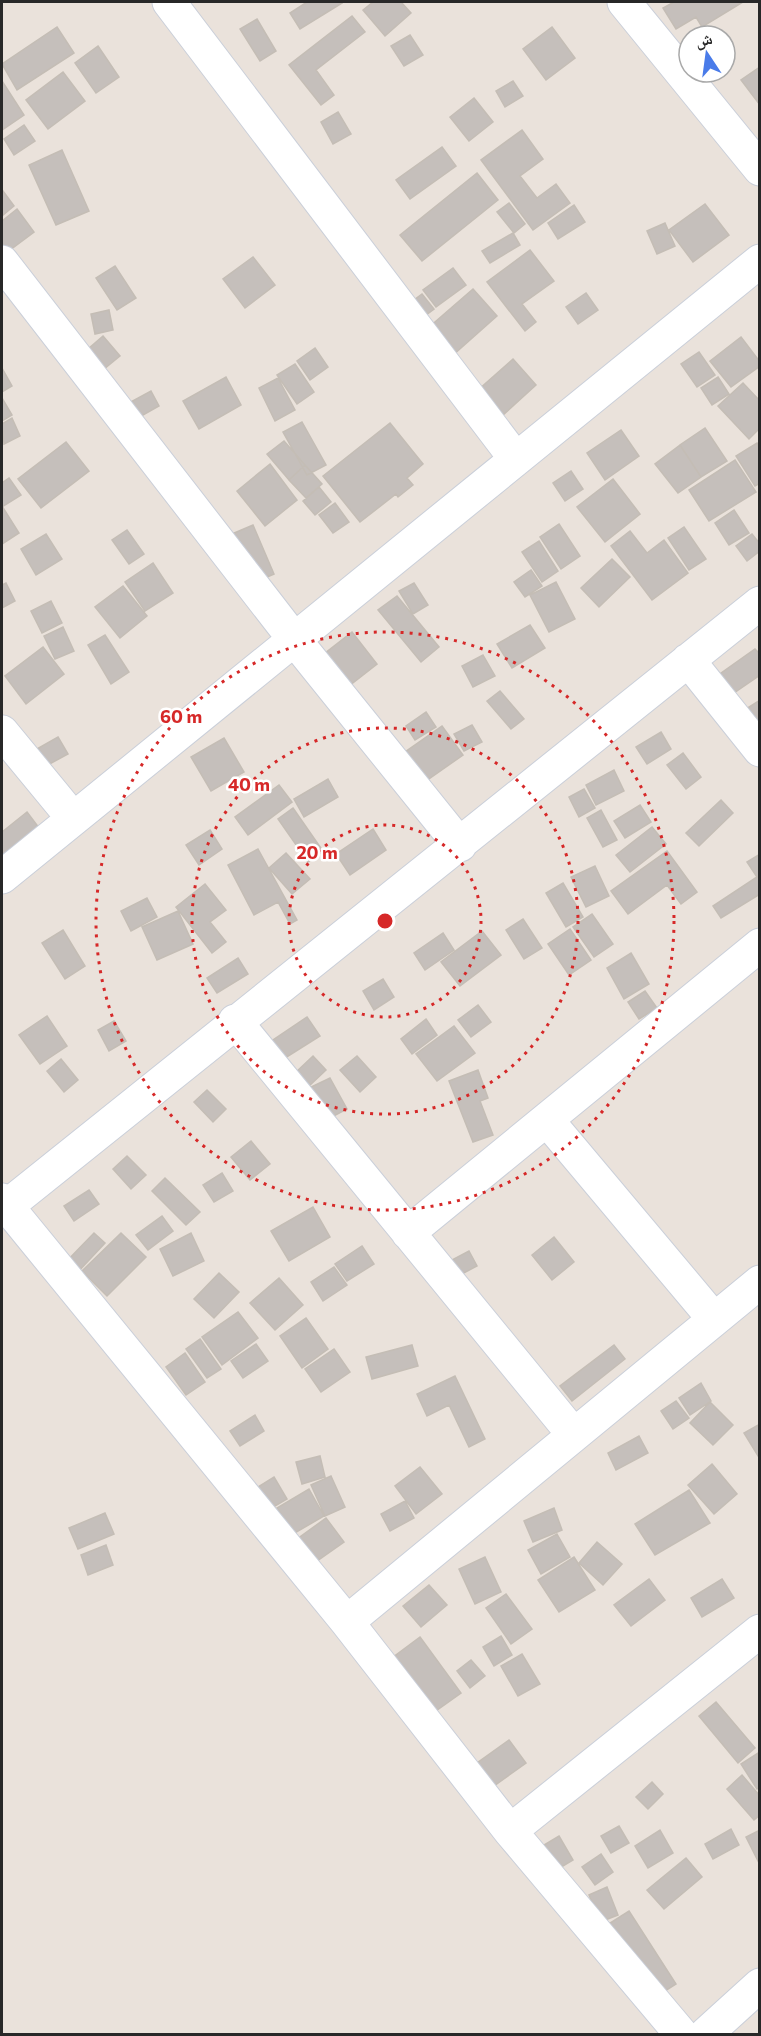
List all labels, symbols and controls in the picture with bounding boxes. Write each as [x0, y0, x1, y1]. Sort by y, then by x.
north arrow [677, 24, 737, 84]
text: ش [693, 28, 714, 51]
text: 60 m [160, 705, 202, 727]
text: 40 m [228, 773, 270, 795]
text: 20 m [296, 841, 338, 863]
centre of rings [375, 911, 395, 931]

